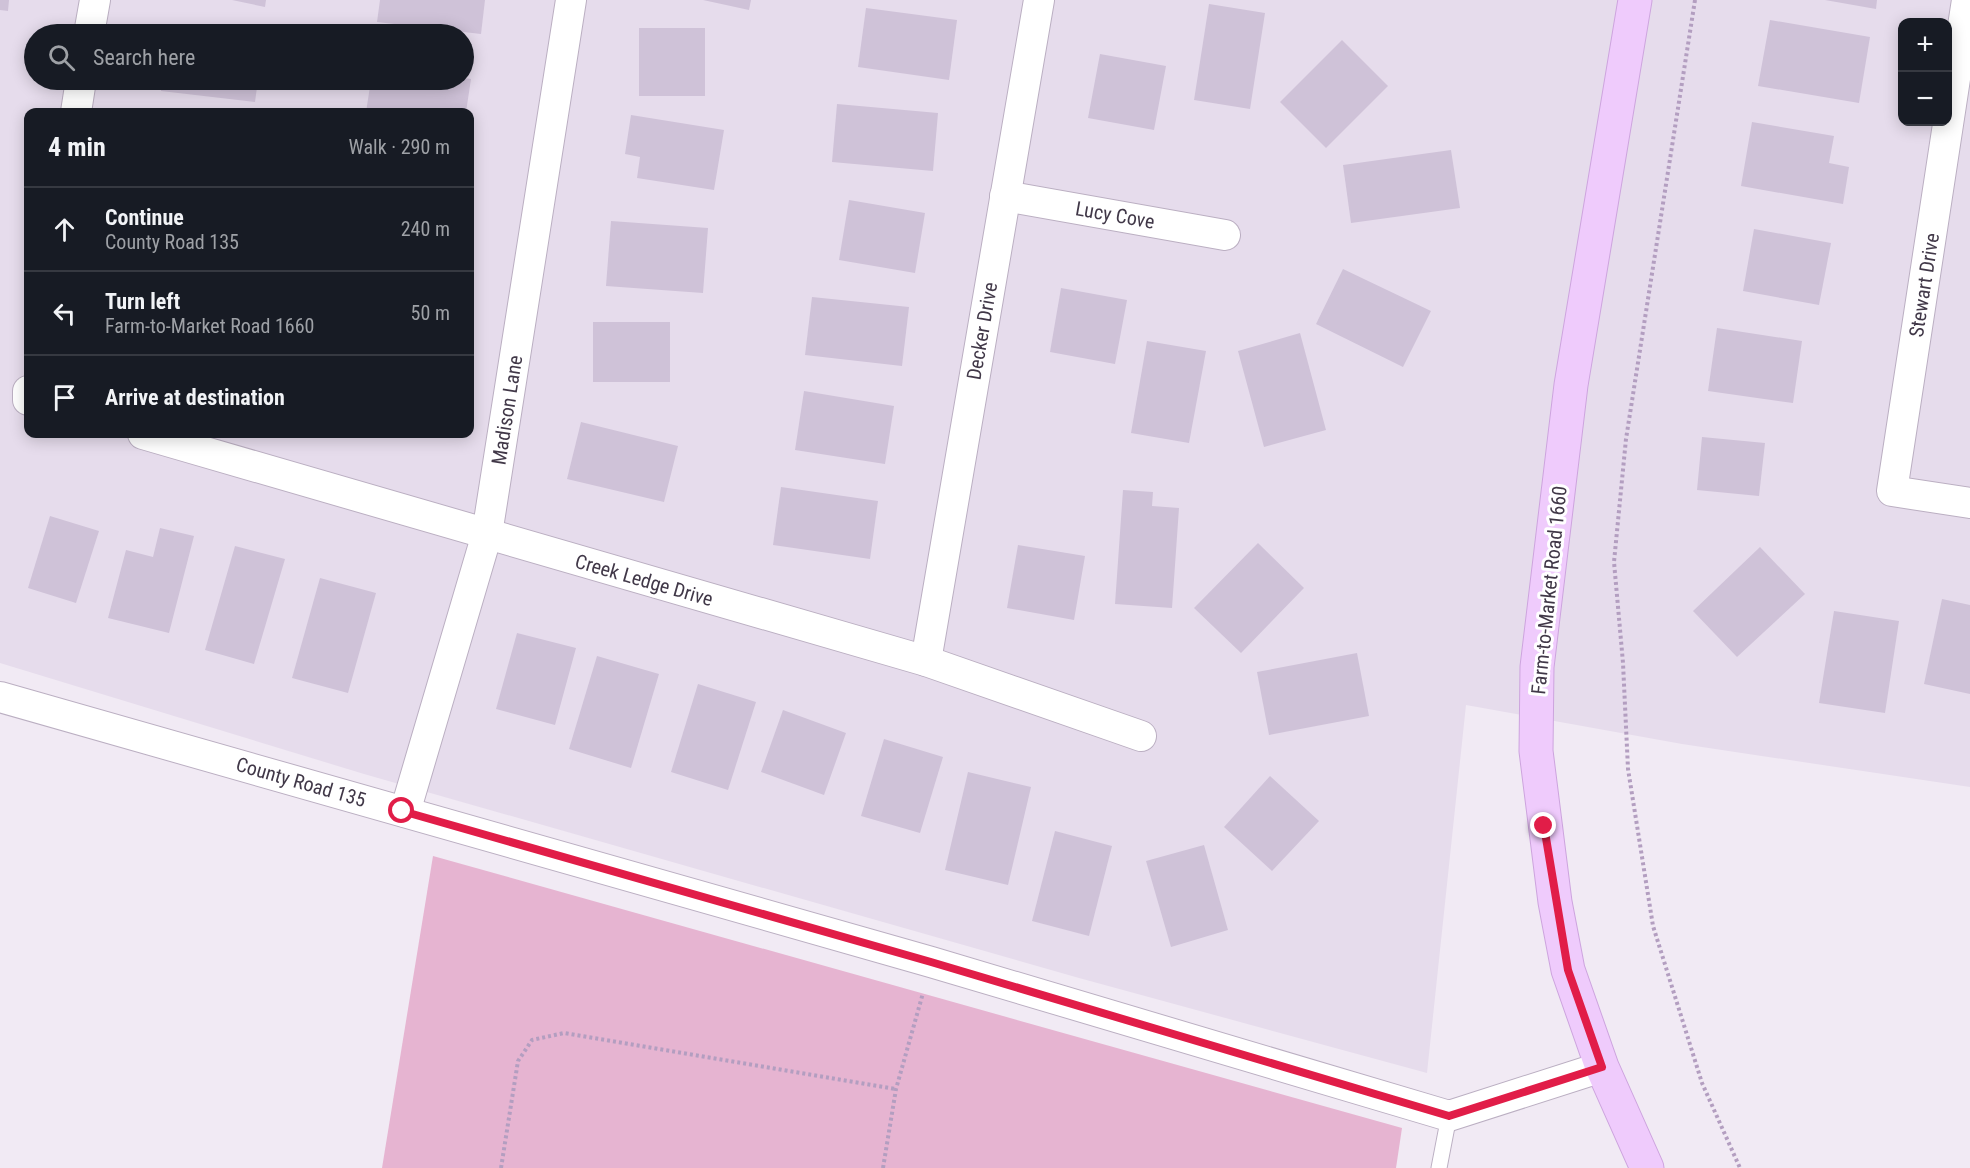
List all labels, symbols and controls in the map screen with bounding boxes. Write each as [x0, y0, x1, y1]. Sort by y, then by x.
map controls [1898, 18, 1952, 126]
button: + [1898, 18, 1952, 72]
search box [24, 24, 474, 90]
icon: search [45, 41, 78, 74]
text: Search here [93, 45, 195, 70]
button: − [1898, 72, 1952, 126]
text: 4 min [48, 132, 106, 162]
text: Walk · 290 m [349, 135, 450, 159]
street label: Lucy Cove [1074, 196, 1156, 234]
text: Continue [105, 205, 184, 230]
icon: ahead [48, 213, 81, 246]
text: 240 m [401, 217, 450, 241]
text: County Road 135 [105, 230, 239, 254]
street label: Stewart Drive [1904, 231, 1944, 339]
street label: Decker Drive [962, 280, 1002, 382]
text: Turn left [105, 289, 180, 314]
icon: left [48, 297, 81, 330]
text: 50 m [411, 301, 450, 325]
text: Farm-to-Market Road 1660 [105, 314, 314, 338]
street label: Madison Lane [486, 353, 528, 467]
icon: arrive [48, 381, 81, 414]
text: Arrive at destination [105, 385, 285, 410]
street label: Farm-to-Market Road 1660 [1526, 485, 1572, 695]
street label: Creek Ledge Drive [572, 549, 716, 611]
street label: County Road 135 [233, 752, 369, 812]
route start [388, 797, 414, 823]
route end [1530, 812, 1556, 838]

